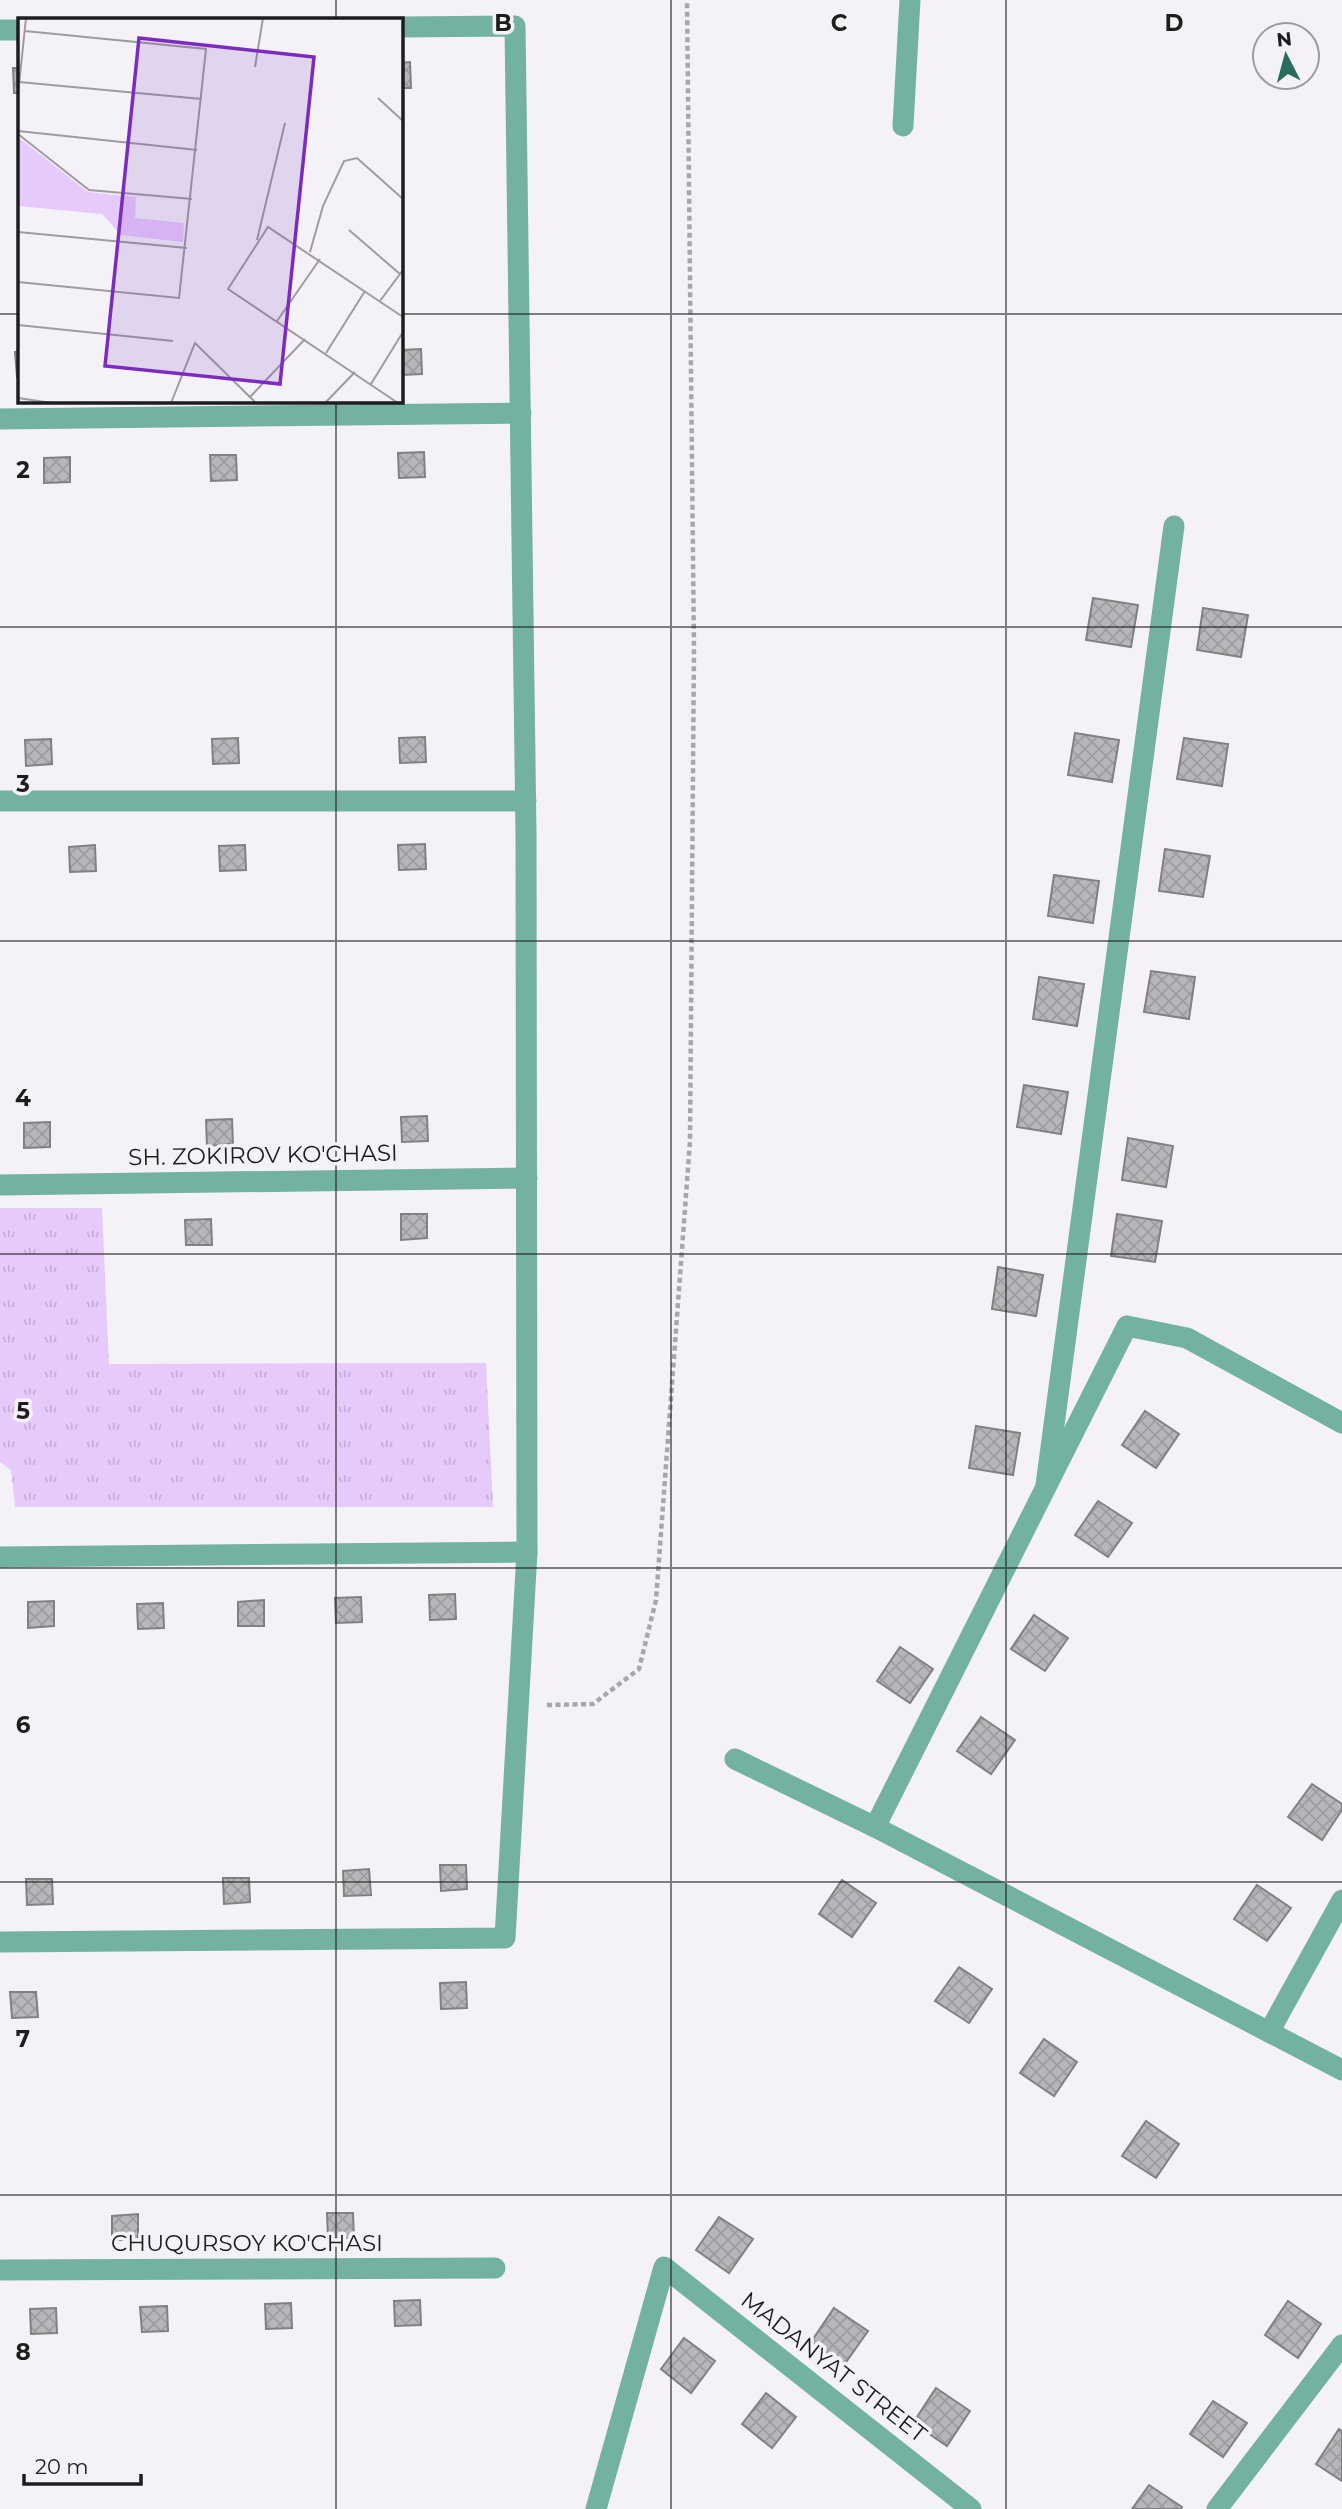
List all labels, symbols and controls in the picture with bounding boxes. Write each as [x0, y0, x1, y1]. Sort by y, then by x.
text: B [494, 9, 512, 37]
text: C [831, 9, 848, 37]
text: D [1165, 9, 1184, 37]
inset map [18, 18, 402, 402]
north arrow [1251, 21, 1321, 91]
text: N [1275, 27, 1293, 52]
text: 2 [16, 456, 30, 484]
text: 3 [15, 770, 30, 798]
text: 4 [15, 1084, 31, 1112]
street label: SH. ZOKIROV KO'CHASI [128, 1139, 398, 1171]
text: 5 [16, 1397, 30, 1425]
text: 6 [16, 1711, 31, 1739]
text: 7 [16, 2025, 30, 2053]
street label: CHUQURSOY KO'CHASI [111, 2229, 383, 2257]
street label: MADANYAT STREET [735, 2286, 933, 2449]
text: 8 [15, 2338, 31, 2366]
scale bar [24, 2442, 142, 2486]
text: 20 m [35, 2454, 89, 2479]

